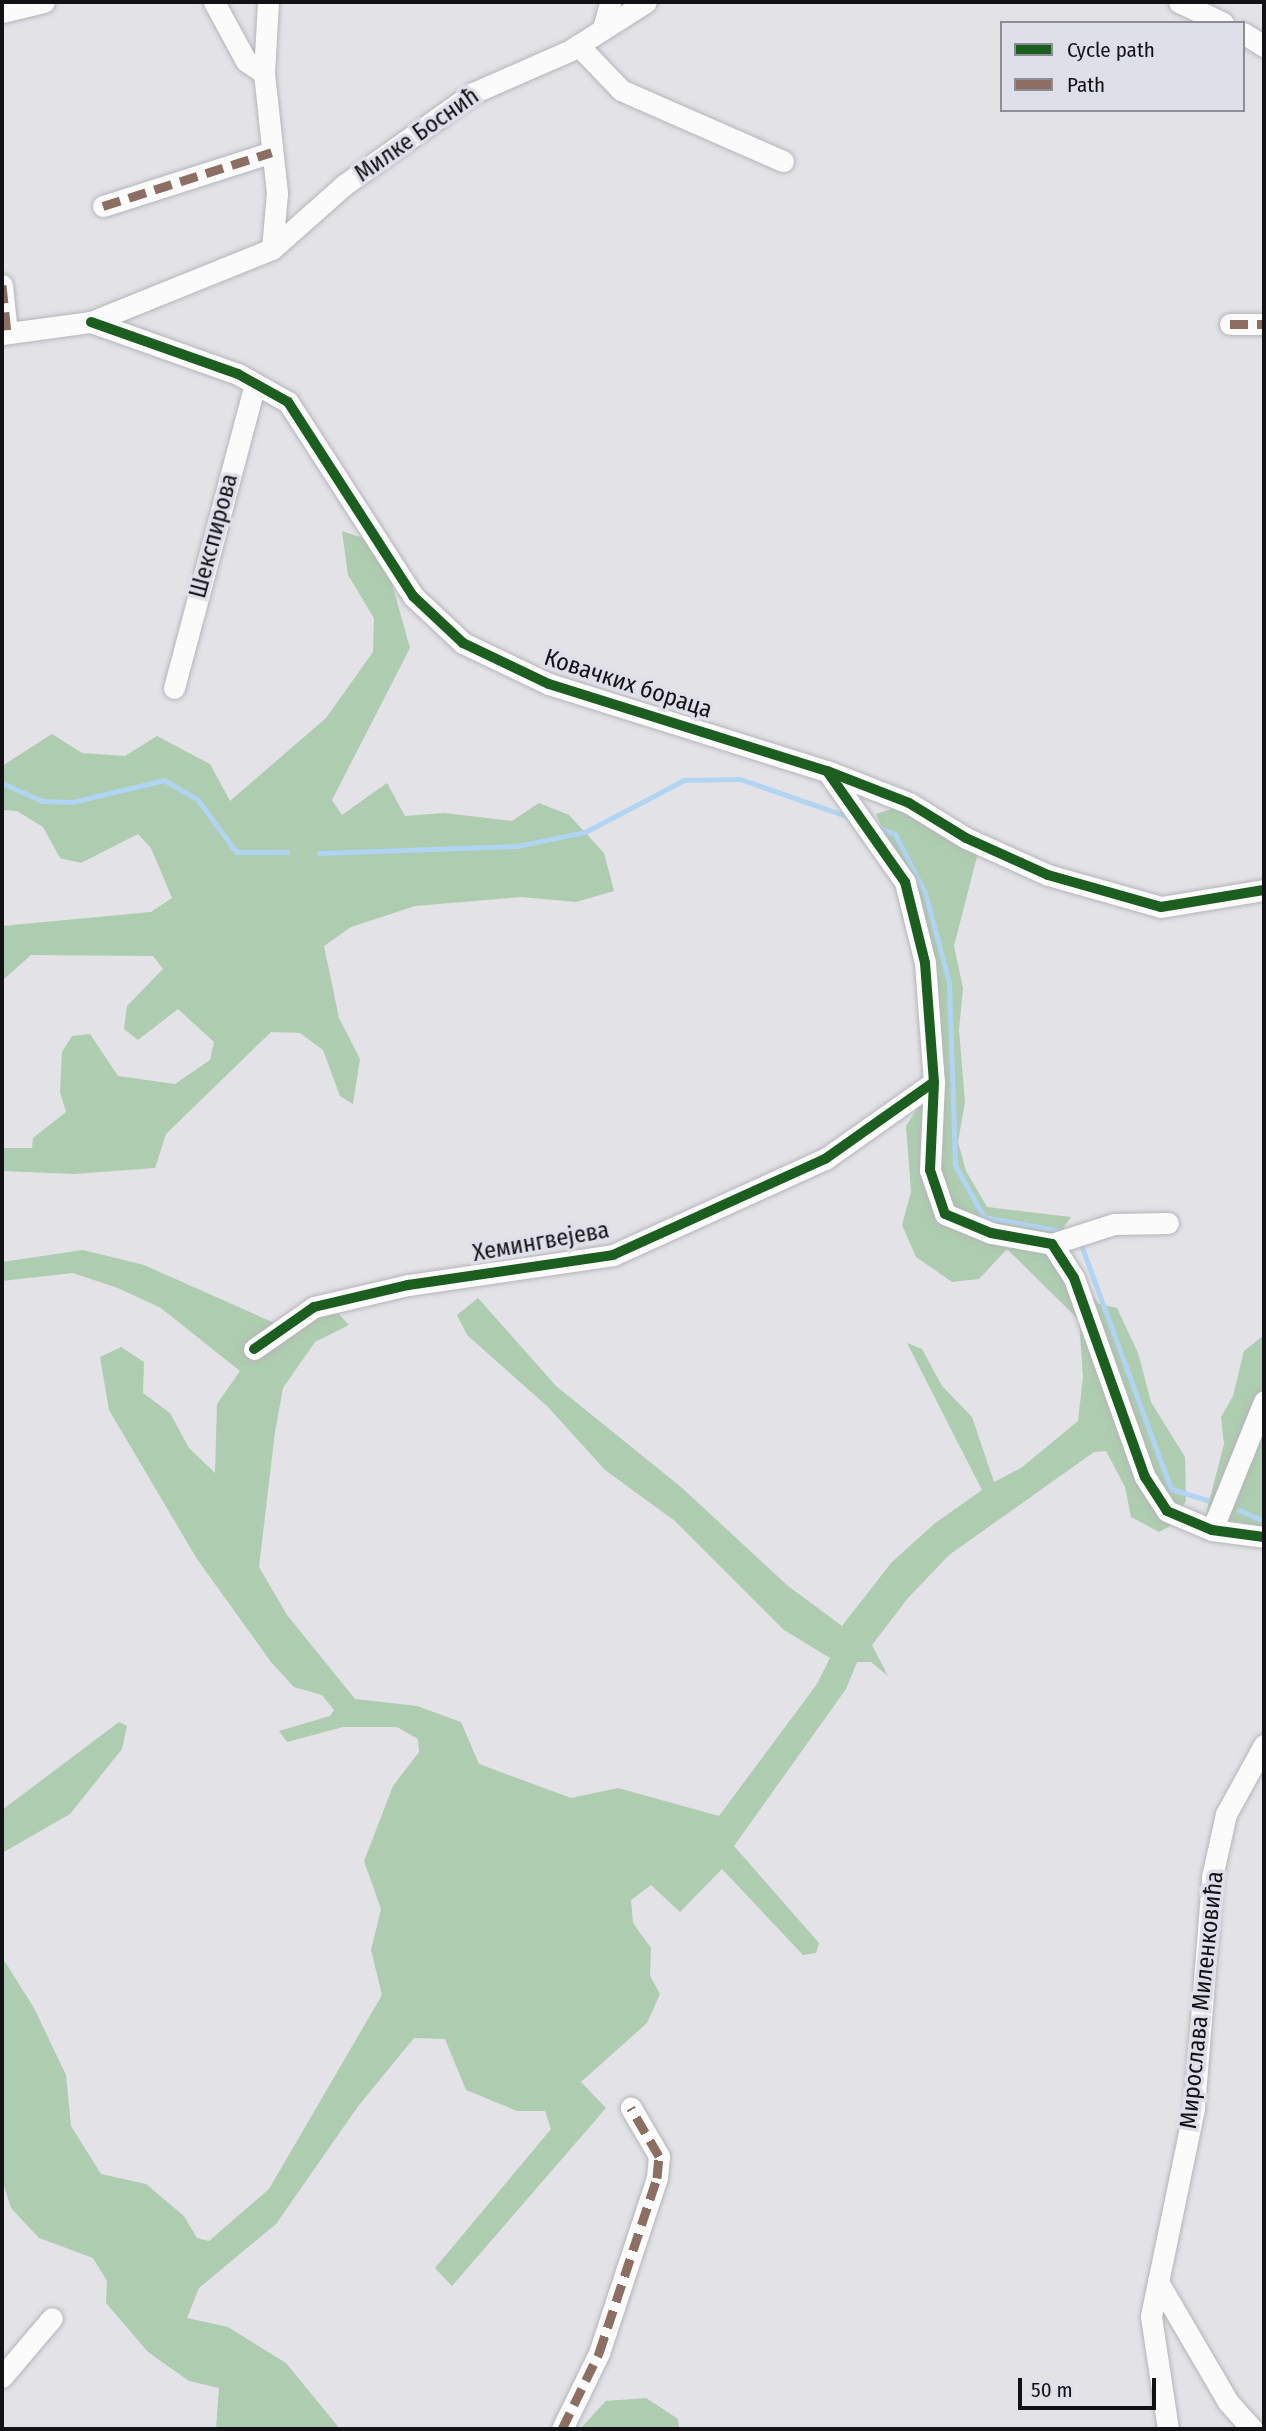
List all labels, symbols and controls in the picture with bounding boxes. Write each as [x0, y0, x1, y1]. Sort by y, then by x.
legend [1000, 21, 1245, 112]
text: Cycle path [1067, 37, 1155, 63]
text: Path [1067, 72, 1105, 98]
street label: Милке Боснић [349, 82, 485, 188]
street label: Шекспирова [184, 471, 244, 601]
street label: Ковачких бораца [540, 643, 716, 725]
street label: Хемингвејева [470, 1216, 612, 1268]
street label: Мирослава Миленковића [1174, 1870, 1230, 2130]
scale bar [1021, 2364, 1159, 2408]
text: 50 m [1031, 2377, 1073, 2403]

